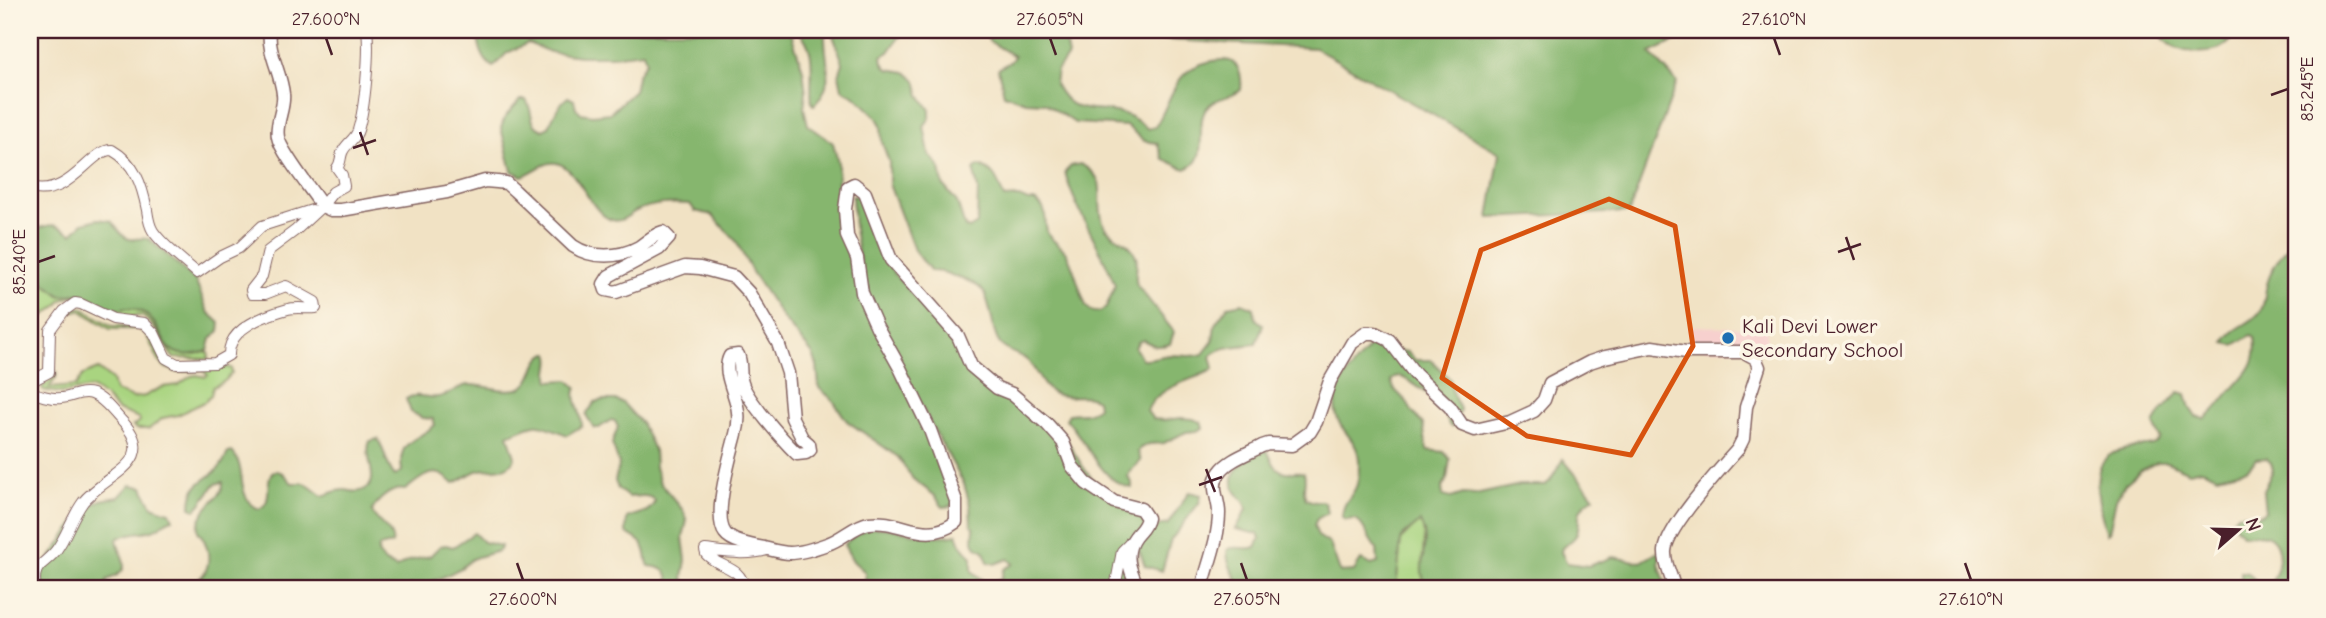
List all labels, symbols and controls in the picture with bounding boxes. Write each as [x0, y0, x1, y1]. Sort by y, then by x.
text: 27.600°N [292, 9, 360, 30]
text: 27.605°N [1016, 9, 1084, 30]
text: 27.610°N [1742, 9, 1806, 30]
text: 85.245°E [2297, 56, 2318, 121]
text: 85.240°E [9, 229, 30, 295]
place label: Kali Devi Lower Secondary School [1742, 314, 1903, 362]
marker: Kali Devi Lower Secondary School [1720, 330, 1736, 346]
north arrow [2204, 496, 2274, 566]
text: N [2241, 515, 2265, 534]
text: 27.600°N [489, 589, 557, 610]
text: 27.605°N [1213, 589, 1281, 610]
text: 27.610°N [1939, 589, 2003, 610]

